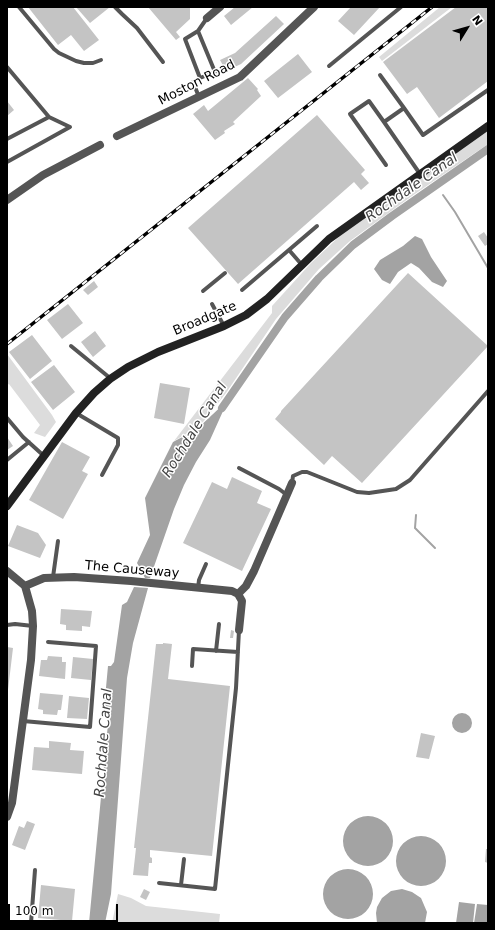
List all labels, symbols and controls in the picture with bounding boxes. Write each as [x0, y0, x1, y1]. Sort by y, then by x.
north arrow [447, 8, 487, 48]
text: N [469, 13, 485, 28]
street label: Moston Road [156, 57, 238, 109]
water label: Rochdale Canal [363, 150, 461, 226]
street label: Broadgate [171, 299, 239, 339]
water label: Rochdale Canal [159, 379, 231, 481]
street label: The Causeway [84, 558, 180, 582]
water label: Rochdale Canal [92, 688, 116, 798]
scale bar [10, 896, 120, 922]
text: 100 m [15, 904, 53, 918]

